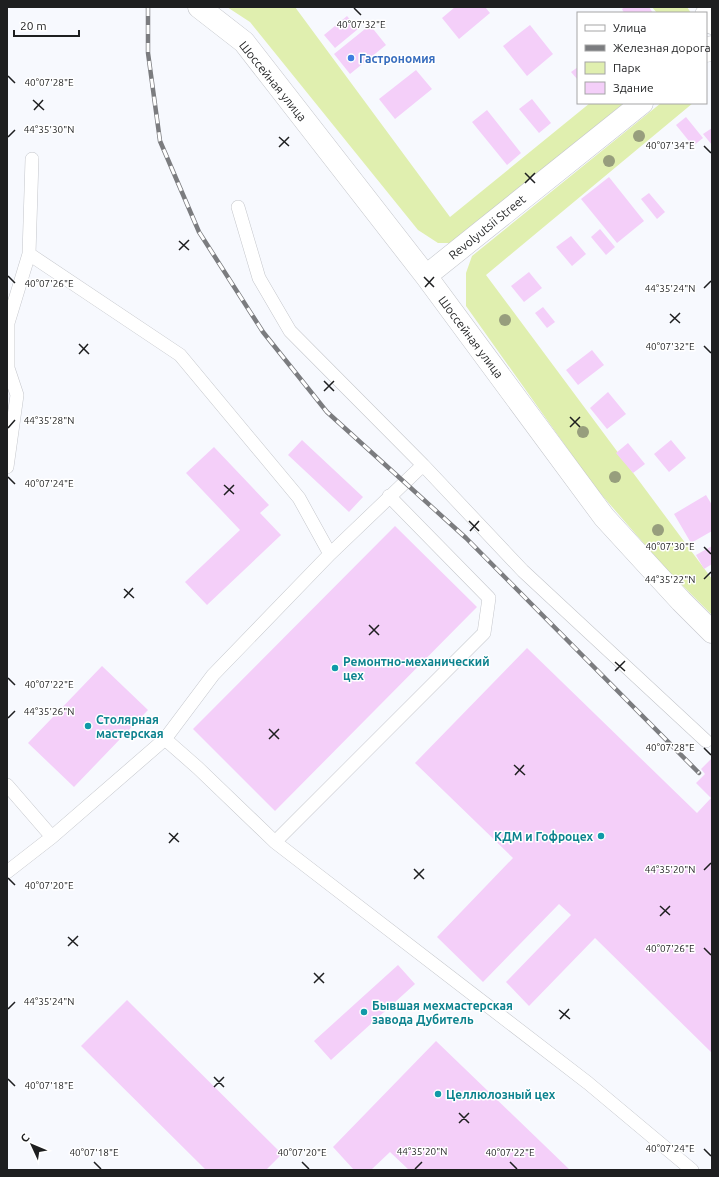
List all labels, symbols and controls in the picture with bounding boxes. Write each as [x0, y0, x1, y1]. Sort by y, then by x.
scale bar [14, 12, 79, 38]
legend [577, 12, 707, 104]
text: 20 m [20, 19, 47, 32]
text: 40°07'32"E [336, 19, 386, 30]
text: Улица [613, 21, 646, 34]
street label: Шоссейная улица [237, 39, 309, 123]
text: Железная дорога [613, 41, 711, 54]
place label: Гастрономия [359, 52, 435, 65]
marker: Гастрономия [346, 53, 356, 63]
text: Парк [613, 61, 641, 74]
text: 40°07'28"E [24, 77, 74, 88]
text: Здание [613, 81, 654, 94]
text: 44°35'30"N [24, 124, 74, 135]
text: 40°07'34"E [645, 140, 695, 151]
street label: Revolyutsii Street [446, 192, 528, 262]
text: 40°07'26"E [24, 278, 74, 289]
text: 44°35'24"N [645, 283, 695, 294]
street label: Шоссейная улица [436, 294, 506, 380]
text: 40°07'32"E [645, 341, 695, 352]
text: 44°35'28"N [24, 415, 74, 426]
text: 40°07'24"E [24, 478, 74, 489]
text: 40°07'30"E [645, 541, 695, 552]
text: 44°35'22"N [645, 574, 695, 585]
place label: Ремонтно-механический цех [343, 655, 490, 682]
marker: Ремонтно-механический цех [330, 663, 340, 673]
text: 40°07'22"E [24, 679, 74, 690]
text: 44°35'26"N [24, 706, 74, 717]
place label: Столярная мастерская [96, 713, 164, 740]
marker: Столярная мастерская [83, 721, 93, 731]
text: 40°07'28"E [645, 742, 695, 753]
place label: КДМ и Гофроцех [494, 830, 593, 843]
marker: КДМ и Гофроцех [596, 831, 606, 841]
text: 44°35'20"N [645, 864, 695, 875]
text: 40°07'20"E [24, 880, 74, 891]
text: 40°07'26"E [645, 943, 695, 954]
text: 44°35'24"N [24, 996, 74, 1007]
place label: Бывшая мехмастерская завода Дубитель [372, 999, 513, 1026]
marker: Бывшая мехмастерская завода Дубитель [359, 1007, 369, 1017]
text: 40°07'18"E [24, 1080, 74, 1091]
place label: Целлюлозный цех [446, 1088, 556, 1101]
marker: Целлюлозный цех [433, 1089, 443, 1099]
north arrow [12, 1125, 52, 1165]
text: С [18, 1131, 32, 1145]
text: 40°07'24"E [645, 1143, 695, 1154]
text: 44°35'20"N [397, 1146, 447, 1157]
text: 40°07'18"E [69, 1147, 119, 1158]
text: 40°07'20"E [277, 1147, 327, 1158]
text: 40°07'22"E [485, 1147, 535, 1158]

